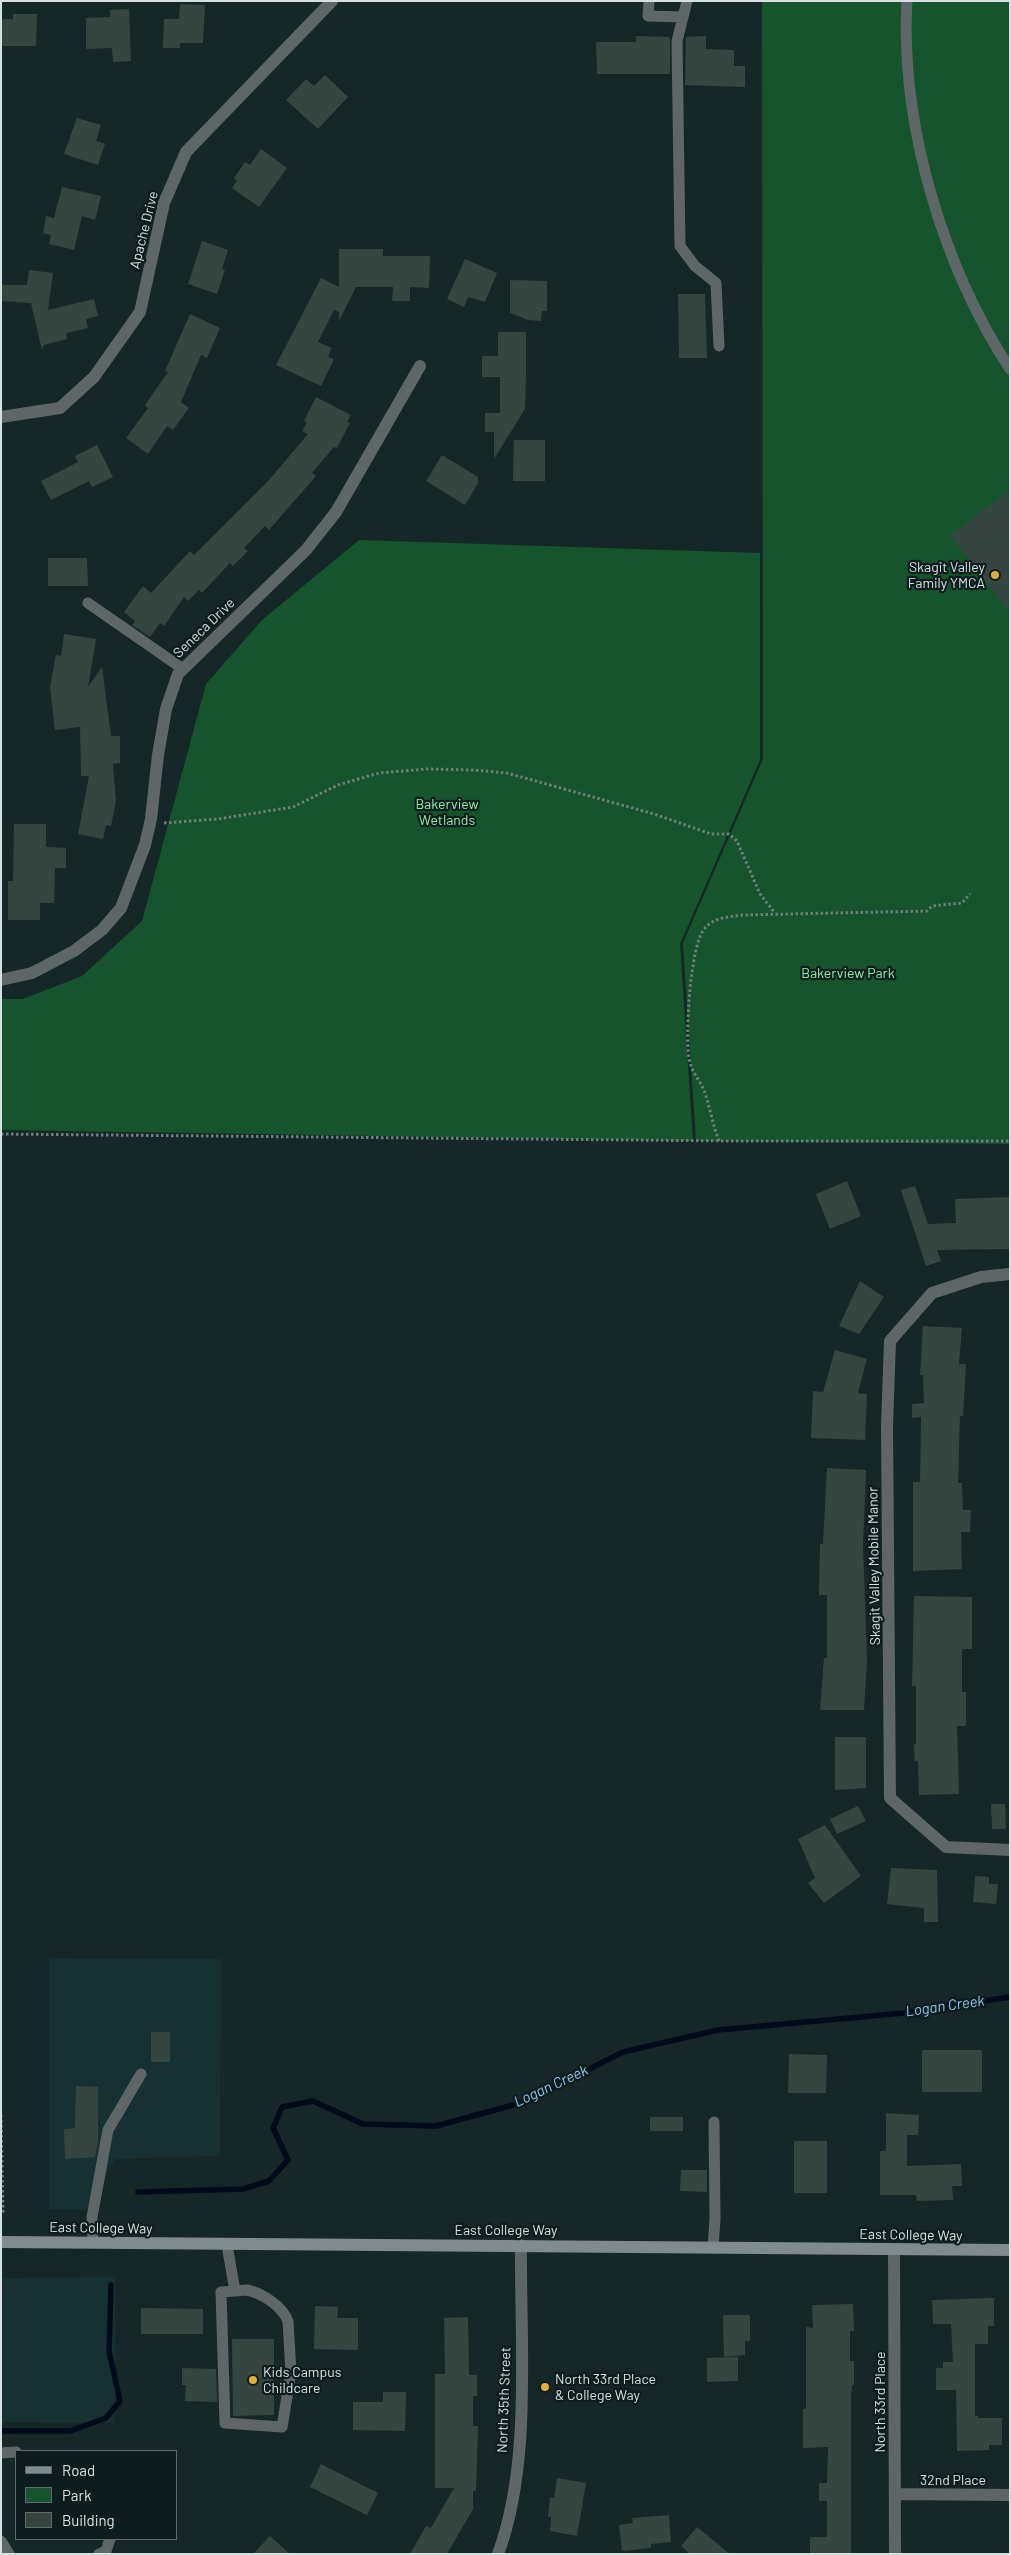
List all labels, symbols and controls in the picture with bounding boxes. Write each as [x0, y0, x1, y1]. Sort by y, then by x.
street label: Apache Drive [126, 189, 162, 271]
place label: Skagit Valley Family YMCA [908, 559, 985, 592]
marker: Skagit Valley Family YMCA [989, 569, 1001, 581]
street label: Seneca Drive [170, 595, 238, 661]
park label: Bakerview Wetlands [415, 796, 479, 829]
park label: Bakerview Park [801, 965, 895, 981]
street label: Skagit Valley Mobile Manor [864, 1487, 884, 1645]
water label: Logan Creek [904, 1992, 986, 2020]
water label: Logan Creek [511, 2061, 591, 2111]
street label: East College Way [49, 2219, 153, 2237]
street label: East College Way [454, 2222, 558, 2238]
street label: East College Way [859, 2226, 963, 2244]
street label: North 35th Street [494, 2347, 514, 2453]
street label: North 33rd Place [872, 2351, 888, 2453]
place label: Kids Campus Childcare [263, 2364, 341, 2396]
place label: North 33rd Place & College Way [555, 2371, 656, 2404]
marker: Kids Campus Childcare [247, 2374, 259, 2386]
marker: North 33rd Place & College Way [539, 2381, 551, 2393]
legend [15, 2450, 178, 2540]
text: Road [62, 2461, 95, 2479]
street label: 32nd Place [920, 2472, 986, 2488]
text: Park [62, 2486, 91, 2504]
text: Building [62, 2511, 115, 2529]

